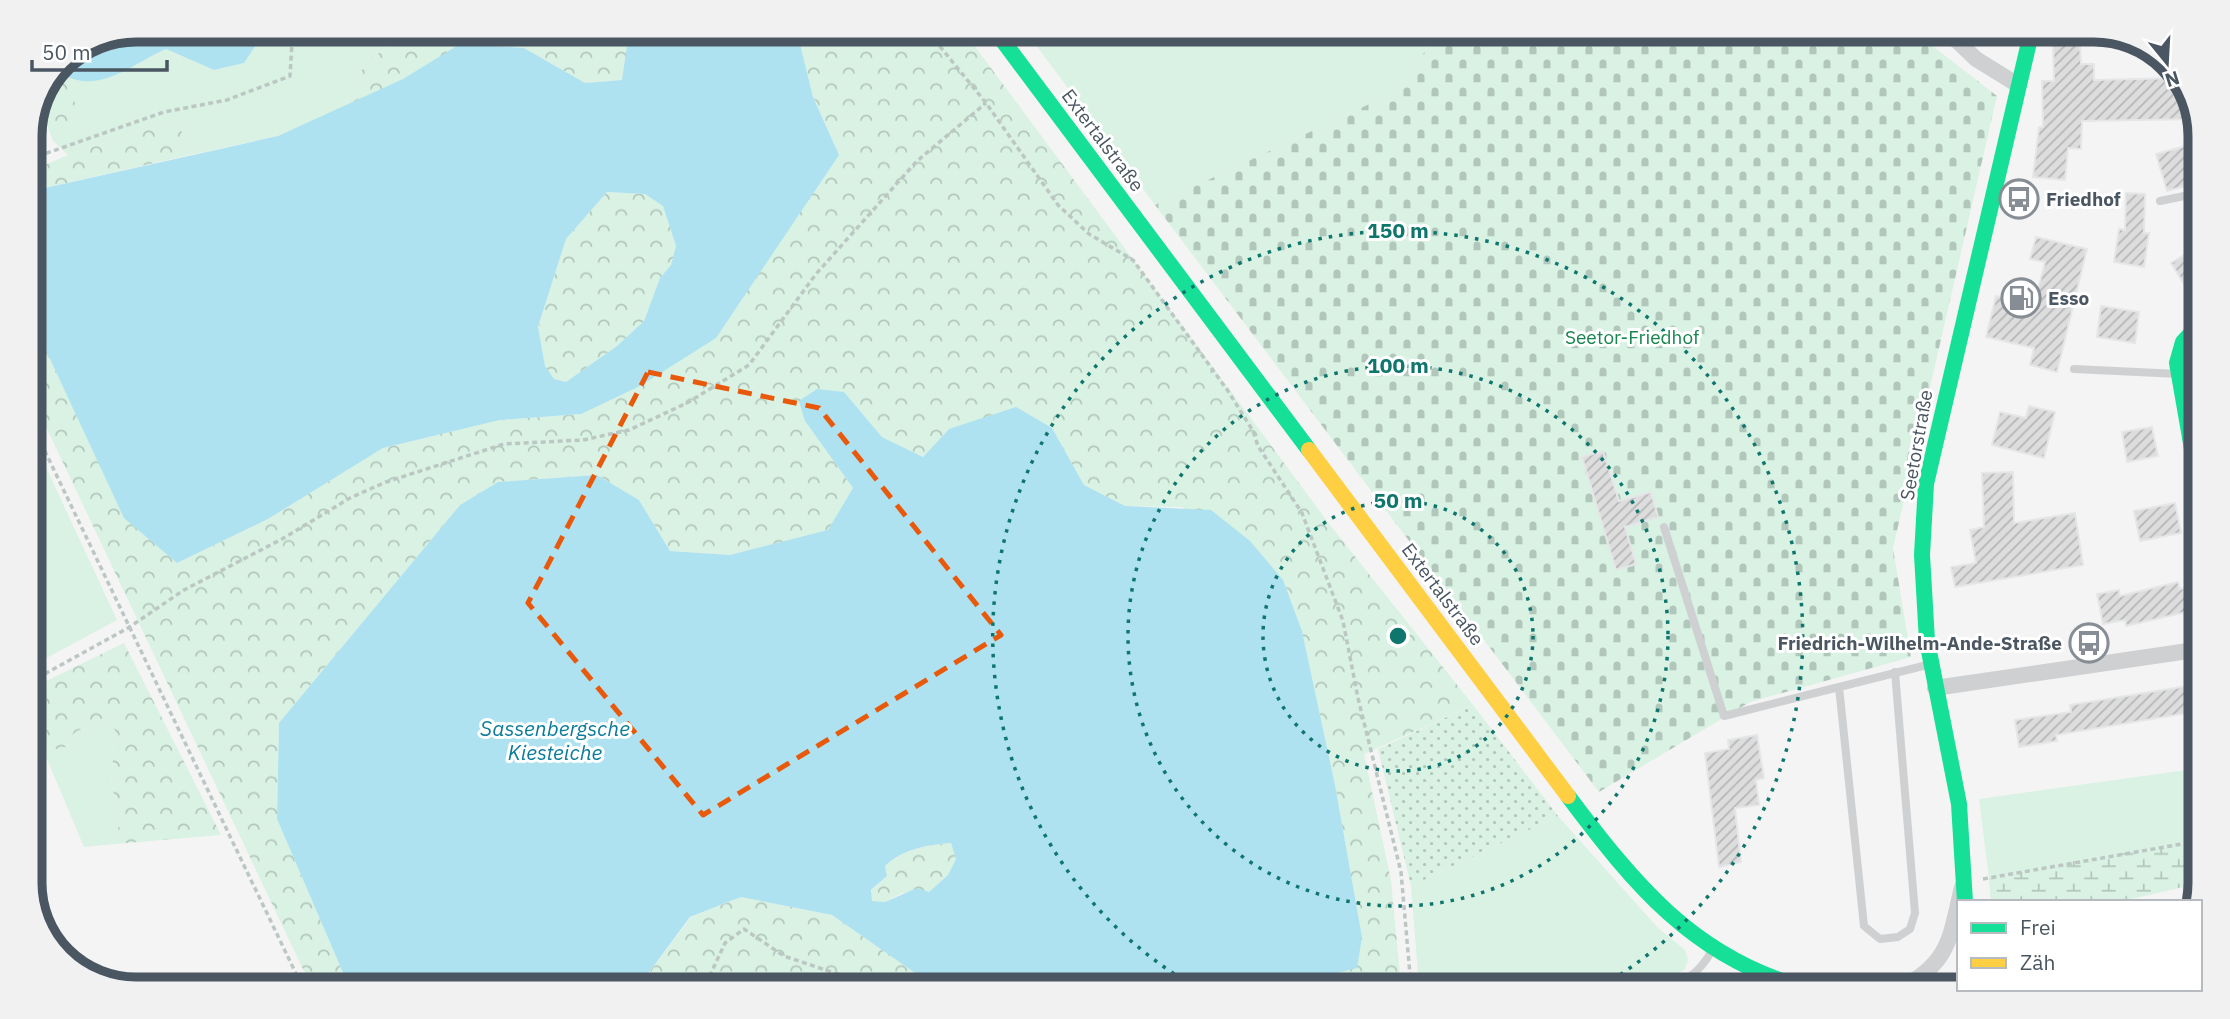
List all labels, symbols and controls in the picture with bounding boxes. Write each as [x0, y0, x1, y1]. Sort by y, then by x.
scale bar [32, 28, 166, 72]
north arrow [2132, 28, 2202, 98]
text: 50 m [42, 38, 91, 66]
text: N [2162, 66, 2183, 93]
street label: Extertalstraße [1057, 84, 1149, 196]
bus stop icon: Friedhof [1998, 178, 2040, 220]
place label: Friedhof [2046, 187, 2121, 211]
text: 150 m [1367, 216, 1429, 244]
fuel station icon: Esso [2000, 277, 2042, 319]
place label: Esso [2048, 286, 2090, 310]
park label: Seetor-Friedhof [1565, 325, 1699, 349]
text: 100 m [1367, 351, 1429, 379]
street label: Seetorstraße [1894, 388, 1938, 502]
text: 50 m [1374, 486, 1422, 514]
street label: Extertalstraße [1397, 538, 1489, 650]
bus stop icon: Friedrich-Wilhelm-Ande-Straße [2068, 622, 2110, 664]
centre of rings [1386, 624, 1410, 648]
place label: Friedrich-Wilhelm-Ande-Straße [1777, 631, 2062, 655]
water label: Sassenbergsche Kiesteiche [480, 714, 630, 766]
legend [1957, 900, 2202, 991]
text: Frei [2020, 913, 2056, 941]
text: Zäh [2020, 948, 2055, 976]

